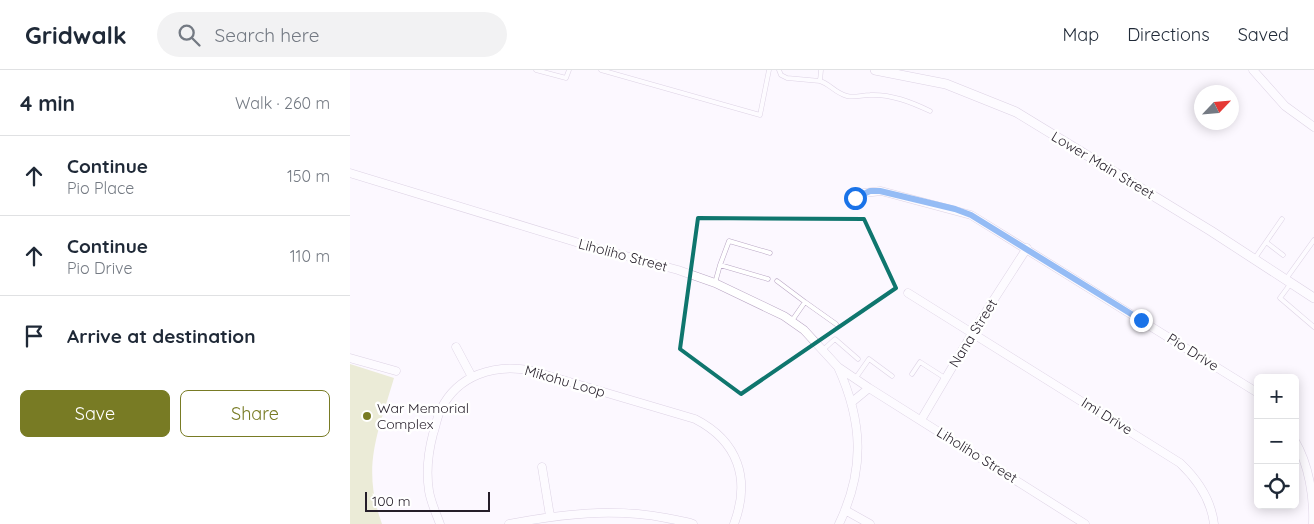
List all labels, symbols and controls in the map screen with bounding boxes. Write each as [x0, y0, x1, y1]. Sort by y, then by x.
search box [157, 12, 507, 57]
text: Gridwalk [25, 20, 127, 50]
icon: search [175, 21, 203, 49]
text: Search here [215, 23, 319, 47]
text: Map [1062, 23, 1099, 46]
text: Directions [1127, 23, 1210, 46]
text: Saved [1238, 23, 1289, 46]
north arrow [1194, 85, 1239, 130]
text: 4 min [20, 90, 75, 116]
text: Walk · 260 m [235, 93, 330, 113]
street label: Lower Main Street [1048, 127, 1158, 203]
text: Continue [67, 154, 148, 178]
icon: ahead [20, 162, 48, 190]
text: 150 m [287, 166, 330, 186]
text: Pio Place [67, 178, 134, 198]
route start [844, 187, 867, 210]
text: Continue [67, 234, 148, 258]
street label: Liholiho Street [576, 234, 670, 276]
icon: ahead [20, 242, 48, 270]
text: 110 m [290, 246, 330, 266]
text: Pio Drive [67, 258, 133, 278]
street label: Nana Street [945, 295, 1001, 371]
route end [1130, 309, 1153, 332]
icon: arrive [20, 322, 48, 350]
text: Arrive at destination [67, 324, 256, 348]
street label: Pio Drive [1164, 329, 1222, 375]
street label: Mikohu Loop [523, 361, 607, 401]
map controls [1254, 374, 1299, 509]
button: + [1254, 374, 1299, 419]
button: Save [20, 390, 170, 437]
button: Share [180, 390, 330, 437]
street label: Imi Drive [1078, 393, 1136, 439]
place label: War Memorial Complex [377, 399, 469, 433]
marker: War Memorial Complex [361, 410, 373, 422]
button: − [1254, 419, 1299, 464]
street label: Liholiho Street [933, 423, 1021, 487]
button: locate [1254, 464, 1299, 509]
scale bar [365, 489, 490, 512]
text: 100 m [372, 492, 410, 510]

